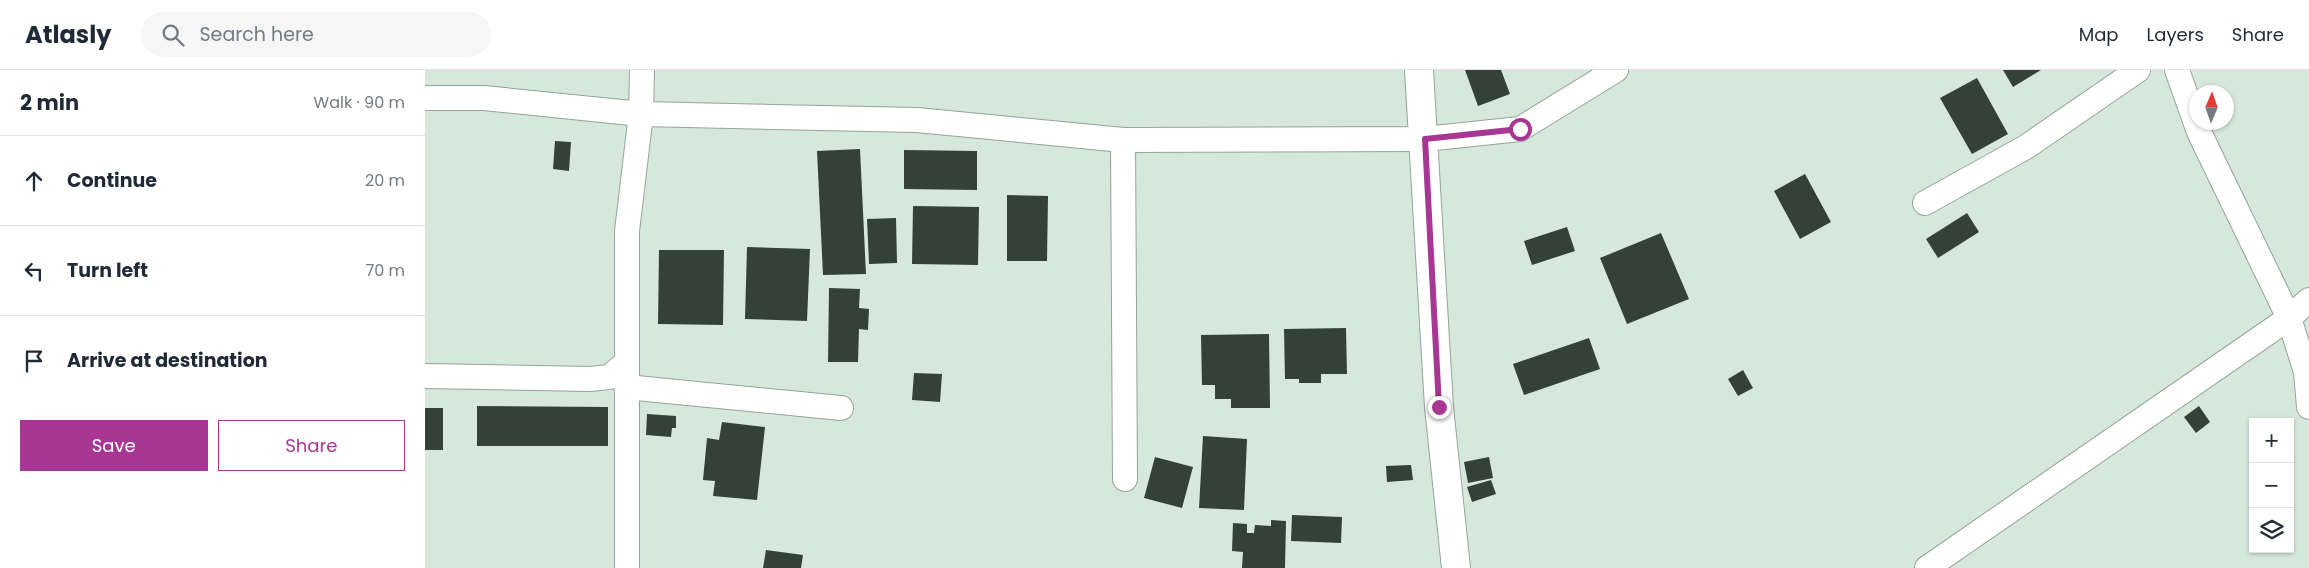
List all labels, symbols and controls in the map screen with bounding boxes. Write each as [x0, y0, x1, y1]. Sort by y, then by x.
search box [141, 12, 491, 57]
text: Atlasly [25, 18, 111, 51]
icon: search [159, 21, 187, 49]
text: Search here [199, 21, 314, 48]
text: Map [2079, 22, 2119, 47]
text: Layers [2147, 22, 2204, 47]
text: Share [2232, 22, 2284, 47]
north arrow [2189, 85, 2234, 130]
text: 2 min [20, 88, 79, 117]
text: Walk · 90 m [314, 91, 405, 114]
route start [1509, 118, 1532, 141]
icon: ahead [20, 167, 48, 195]
text: Continue [67, 167, 157, 194]
text: 20 m [365, 169, 405, 192]
icon: left [20, 257, 48, 285]
text: Turn left [67, 257, 148, 284]
text: 70 m [365, 259, 405, 282]
icon: arrive [20, 347, 48, 375]
text: Arrive at destination [67, 347, 268, 374]
route end [1428, 396, 1451, 419]
map controls [2249, 418, 2294, 553]
button: + [2249, 418, 2294, 463]
button: Save [20, 420, 208, 471]
button: Share [218, 420, 405, 471]
button: − [2249, 463, 2294, 508]
button: layers [2249, 508, 2294, 553]

